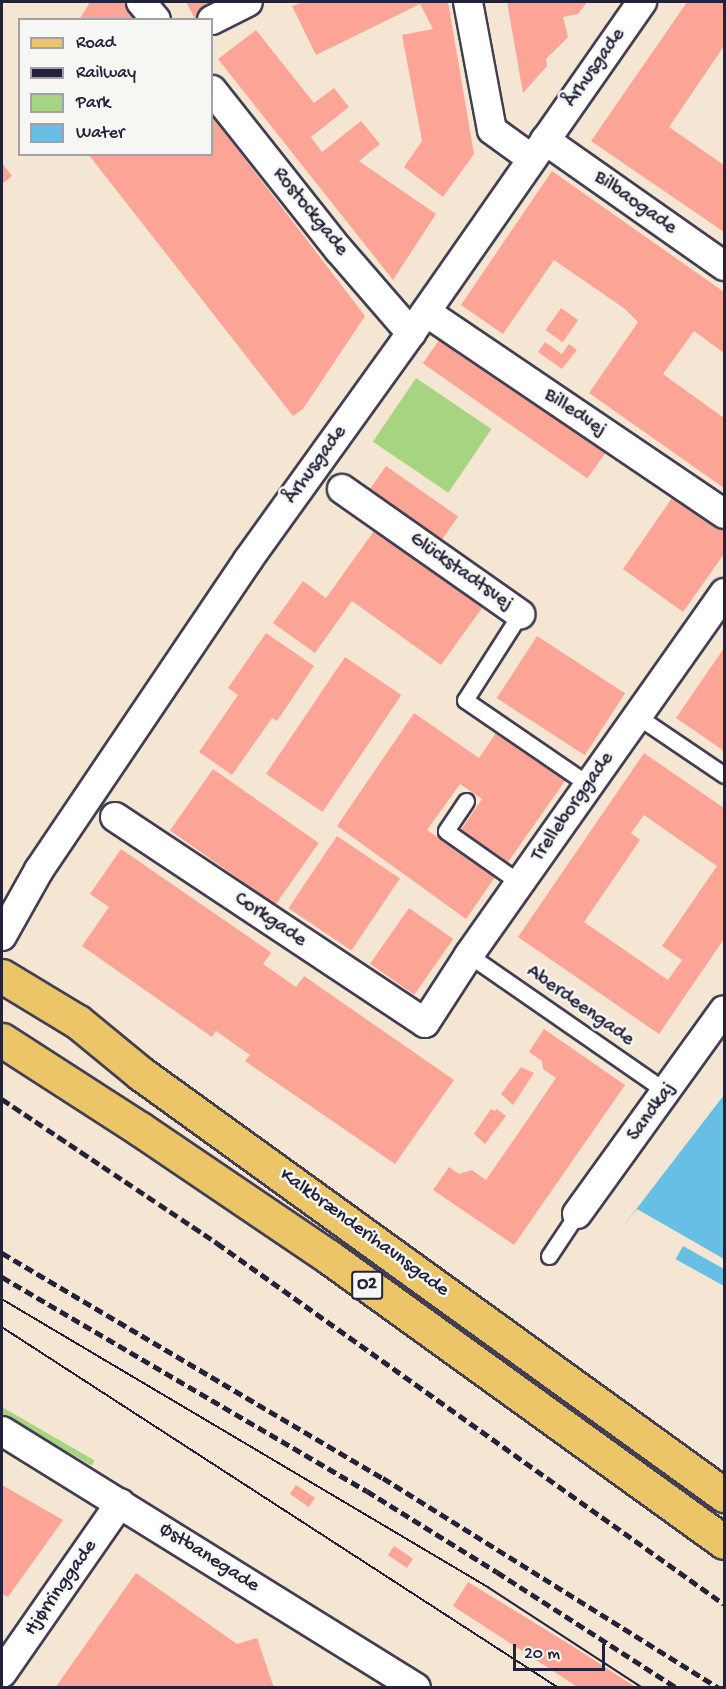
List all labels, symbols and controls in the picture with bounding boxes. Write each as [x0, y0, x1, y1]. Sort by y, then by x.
legend [18, 18, 213, 156]
street label: Århusgade [559, 24, 631, 112]
text: Road [76, 33, 115, 54]
text: Railway [76, 63, 136, 84]
text: Park [76, 93, 110, 114]
text: Water [76, 123, 124, 144]
street label: Rostockgade [267, 163, 353, 261]
street label: Bilbaogade [589, 166, 681, 240]
street label: Billedvej [539, 383, 611, 443]
street label: Århusgade [280, 421, 352, 509]
street label: Glückstadtsvej [405, 527, 517, 617]
street label: Trelleborggade [526, 748, 620, 866]
street label: Corkgade [229, 887, 311, 953]
street label: Aberdeengade [521, 960, 639, 1052]
street label: Sandkaj [622, 1078, 682, 1146]
street label: Kalkbrænderihavnsgade [275, 1163, 453, 1303]
road number: O2 [350, 1270, 384, 1300]
street label: Østbanegade [154, 1518, 264, 1598]
street label: Hjørringgade [19, 1535, 103, 1641]
scale bar [516, 1632, 608, 1670]
text: 20 m [524, 1644, 560, 1665]

